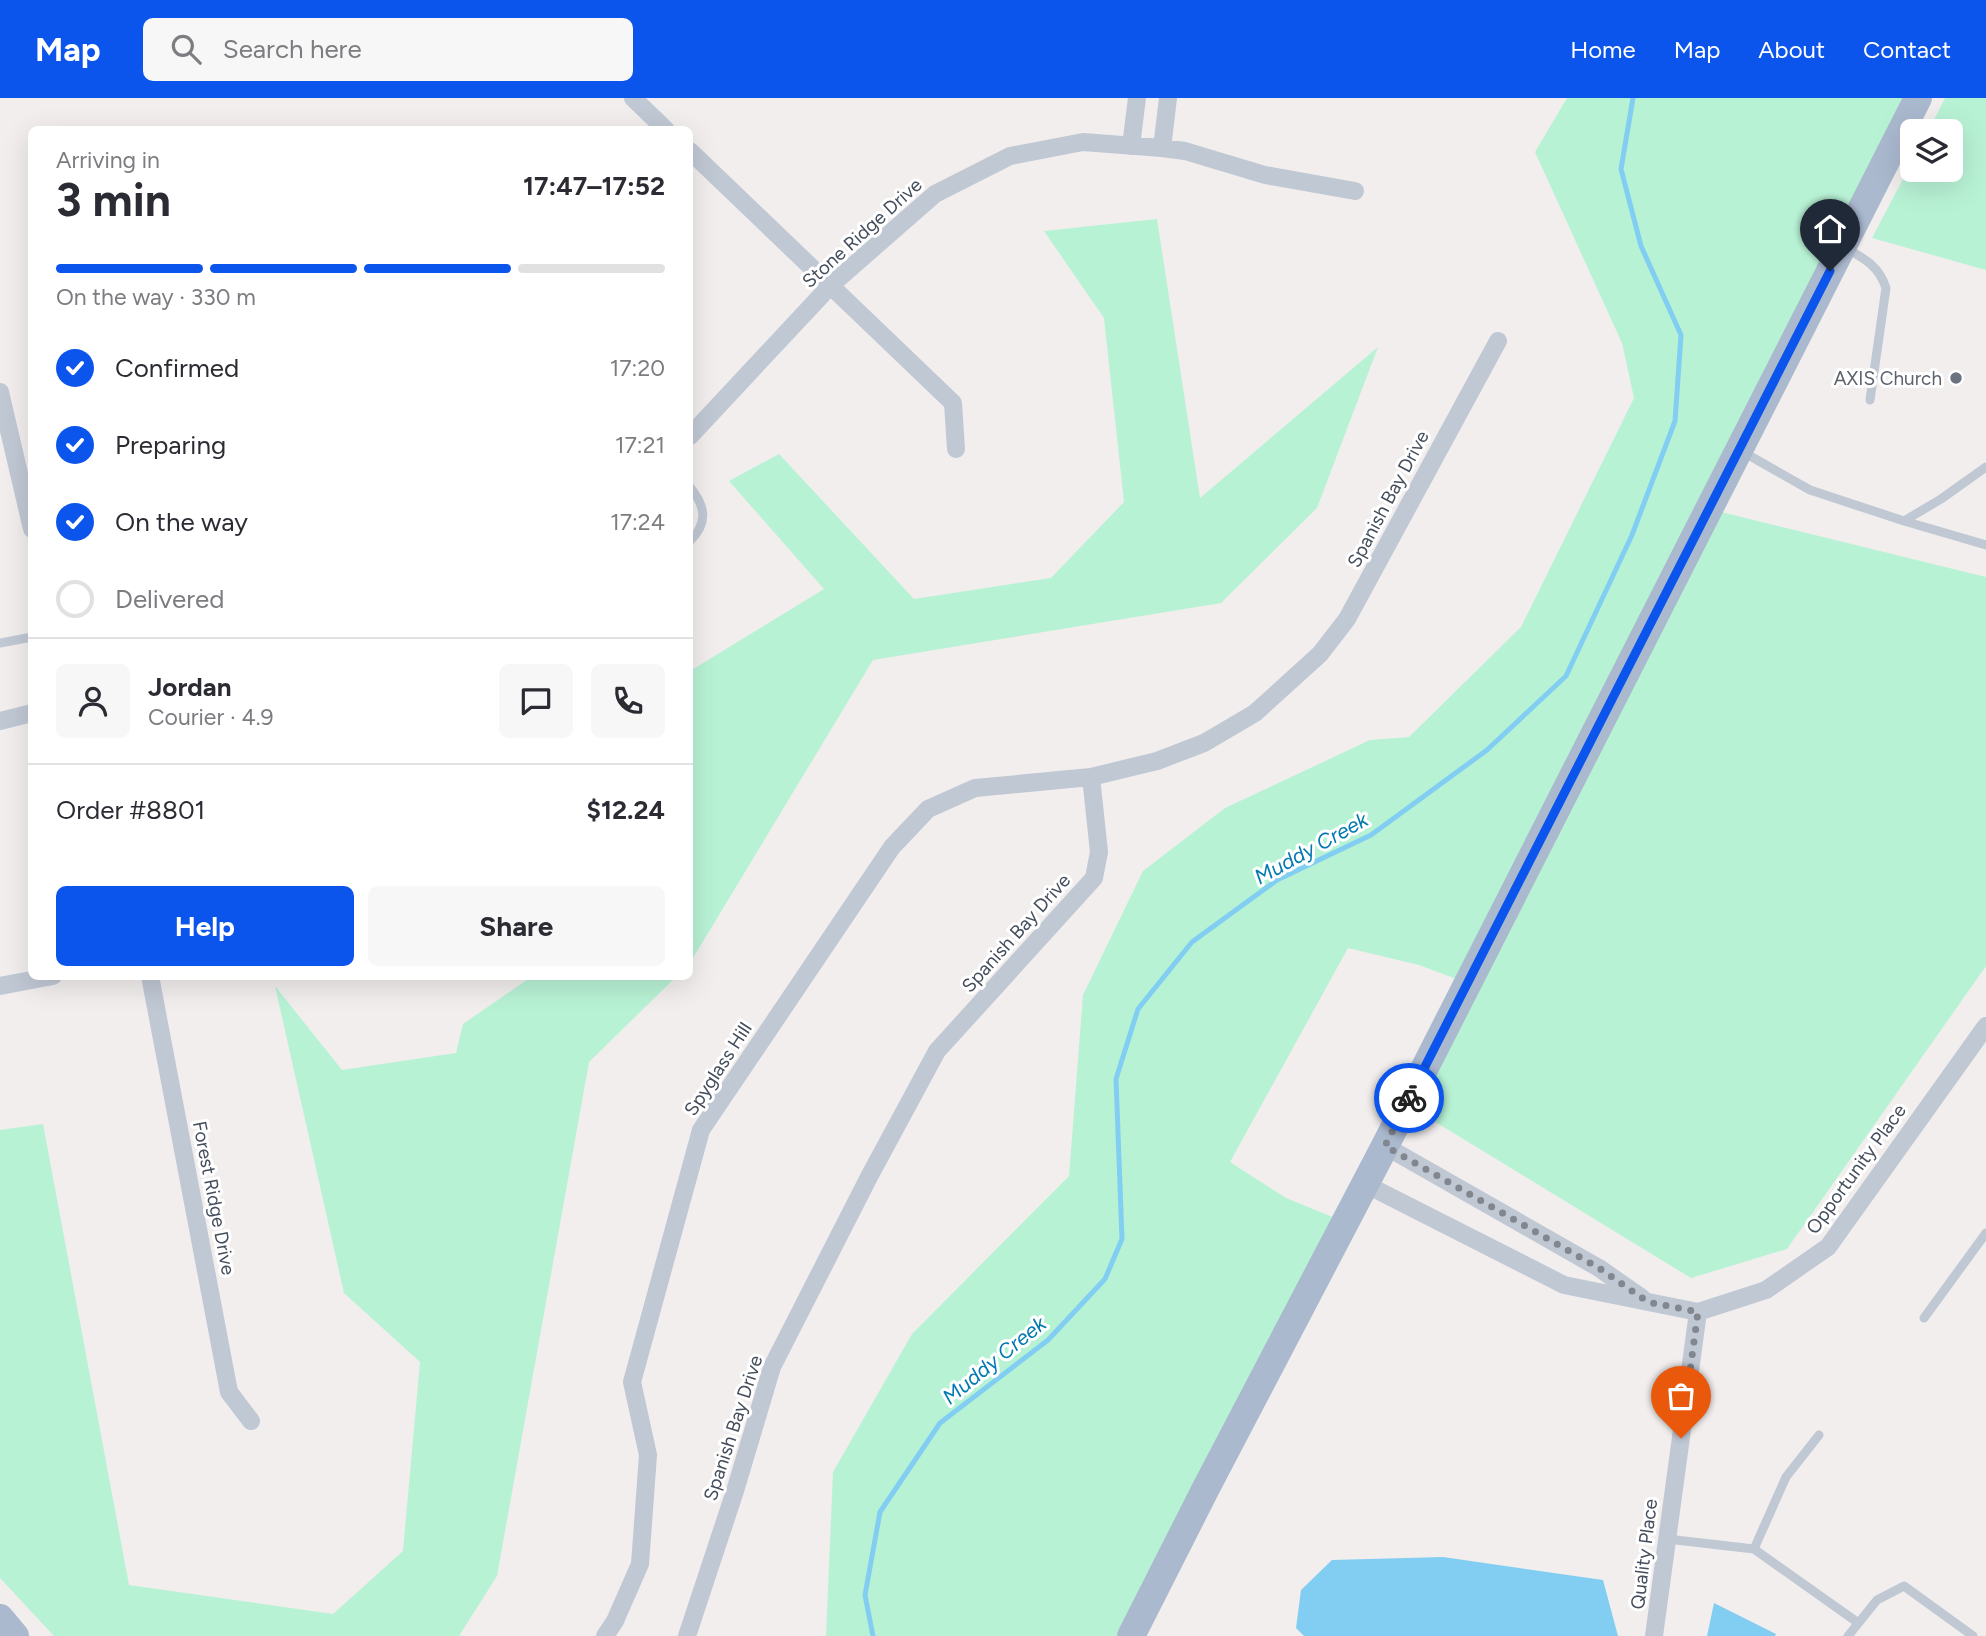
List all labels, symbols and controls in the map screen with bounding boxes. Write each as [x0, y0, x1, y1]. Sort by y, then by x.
search box [143, 18, 633, 81]
text: Map [35, 30, 101, 69]
icon: search [167, 30, 205, 68]
text: Search here [223, 33, 362, 65]
text: Home [1570, 35, 1636, 64]
text: Map [1674, 35, 1720, 64]
text: About [1758, 35, 1825, 64]
text: Contact [1863, 35, 1951, 64]
map controls [1900, 119, 1963, 182]
button: layers [1900, 119, 1963, 182]
text: Arriving in [56, 146, 160, 174]
text: 17:47–17:52 [523, 170, 665, 202]
text: 3 min [56, 172, 171, 228]
street label: Stone Ridge Drive [797, 173, 927, 293]
pin [1800, 199, 1860, 271]
icon: home [1811, 210, 1849, 248]
text: On the way · 330 m [56, 283, 256, 311]
icon: check [56, 349, 94, 387]
text: Confirmed [115, 352, 239, 384]
text: 17:20 [610, 354, 665, 382]
place label: AXIS Church [1834, 367, 1942, 390]
marker: AXIS Church [1948, 370, 1964, 386]
icon: check [56, 426, 94, 464]
street label: Spanish Bay Drive [1342, 427, 1434, 571]
text: Preparing [115, 429, 226, 461]
text: 17:21 [615, 431, 665, 459]
icon: check [56, 503, 94, 541]
text: On the way [115, 506, 248, 538]
text: 17:24 [610, 508, 665, 536]
text: Delivered [115, 583, 224, 615]
button: person [56, 664, 130, 738]
button: chat [499, 664, 573, 738]
button: phone [591, 664, 665, 738]
text: Jordan [148, 671, 231, 703]
text: Courier · 4.9 [148, 703, 274, 731]
text: Order #8801 [56, 794, 205, 826]
text: $12.24 [587, 794, 665, 826]
water label: Muddy Creek [1250, 806, 1373, 889]
street label: Spanish Bay Drive [957, 869, 1075, 997]
button: Help [56, 886, 354, 966]
button: Share [368, 886, 665, 966]
street label: Spyglass Hill [679, 1018, 757, 1120]
courier [1374, 1063, 1444, 1133]
icon: bike [1390, 1079, 1428, 1117]
street label: Opportunity Place [1801, 1100, 1911, 1238]
street label: Forest Ridge Drive [188, 1119, 240, 1277]
water label: Muddy Creek [937, 1310, 1051, 1409]
street label: Spanish Bay Drive [699, 1352, 767, 1504]
pin [1651, 1366, 1711, 1438]
icon: bag [1662, 1377, 1700, 1415]
street label: Quality Place [1626, 1497, 1662, 1611]

